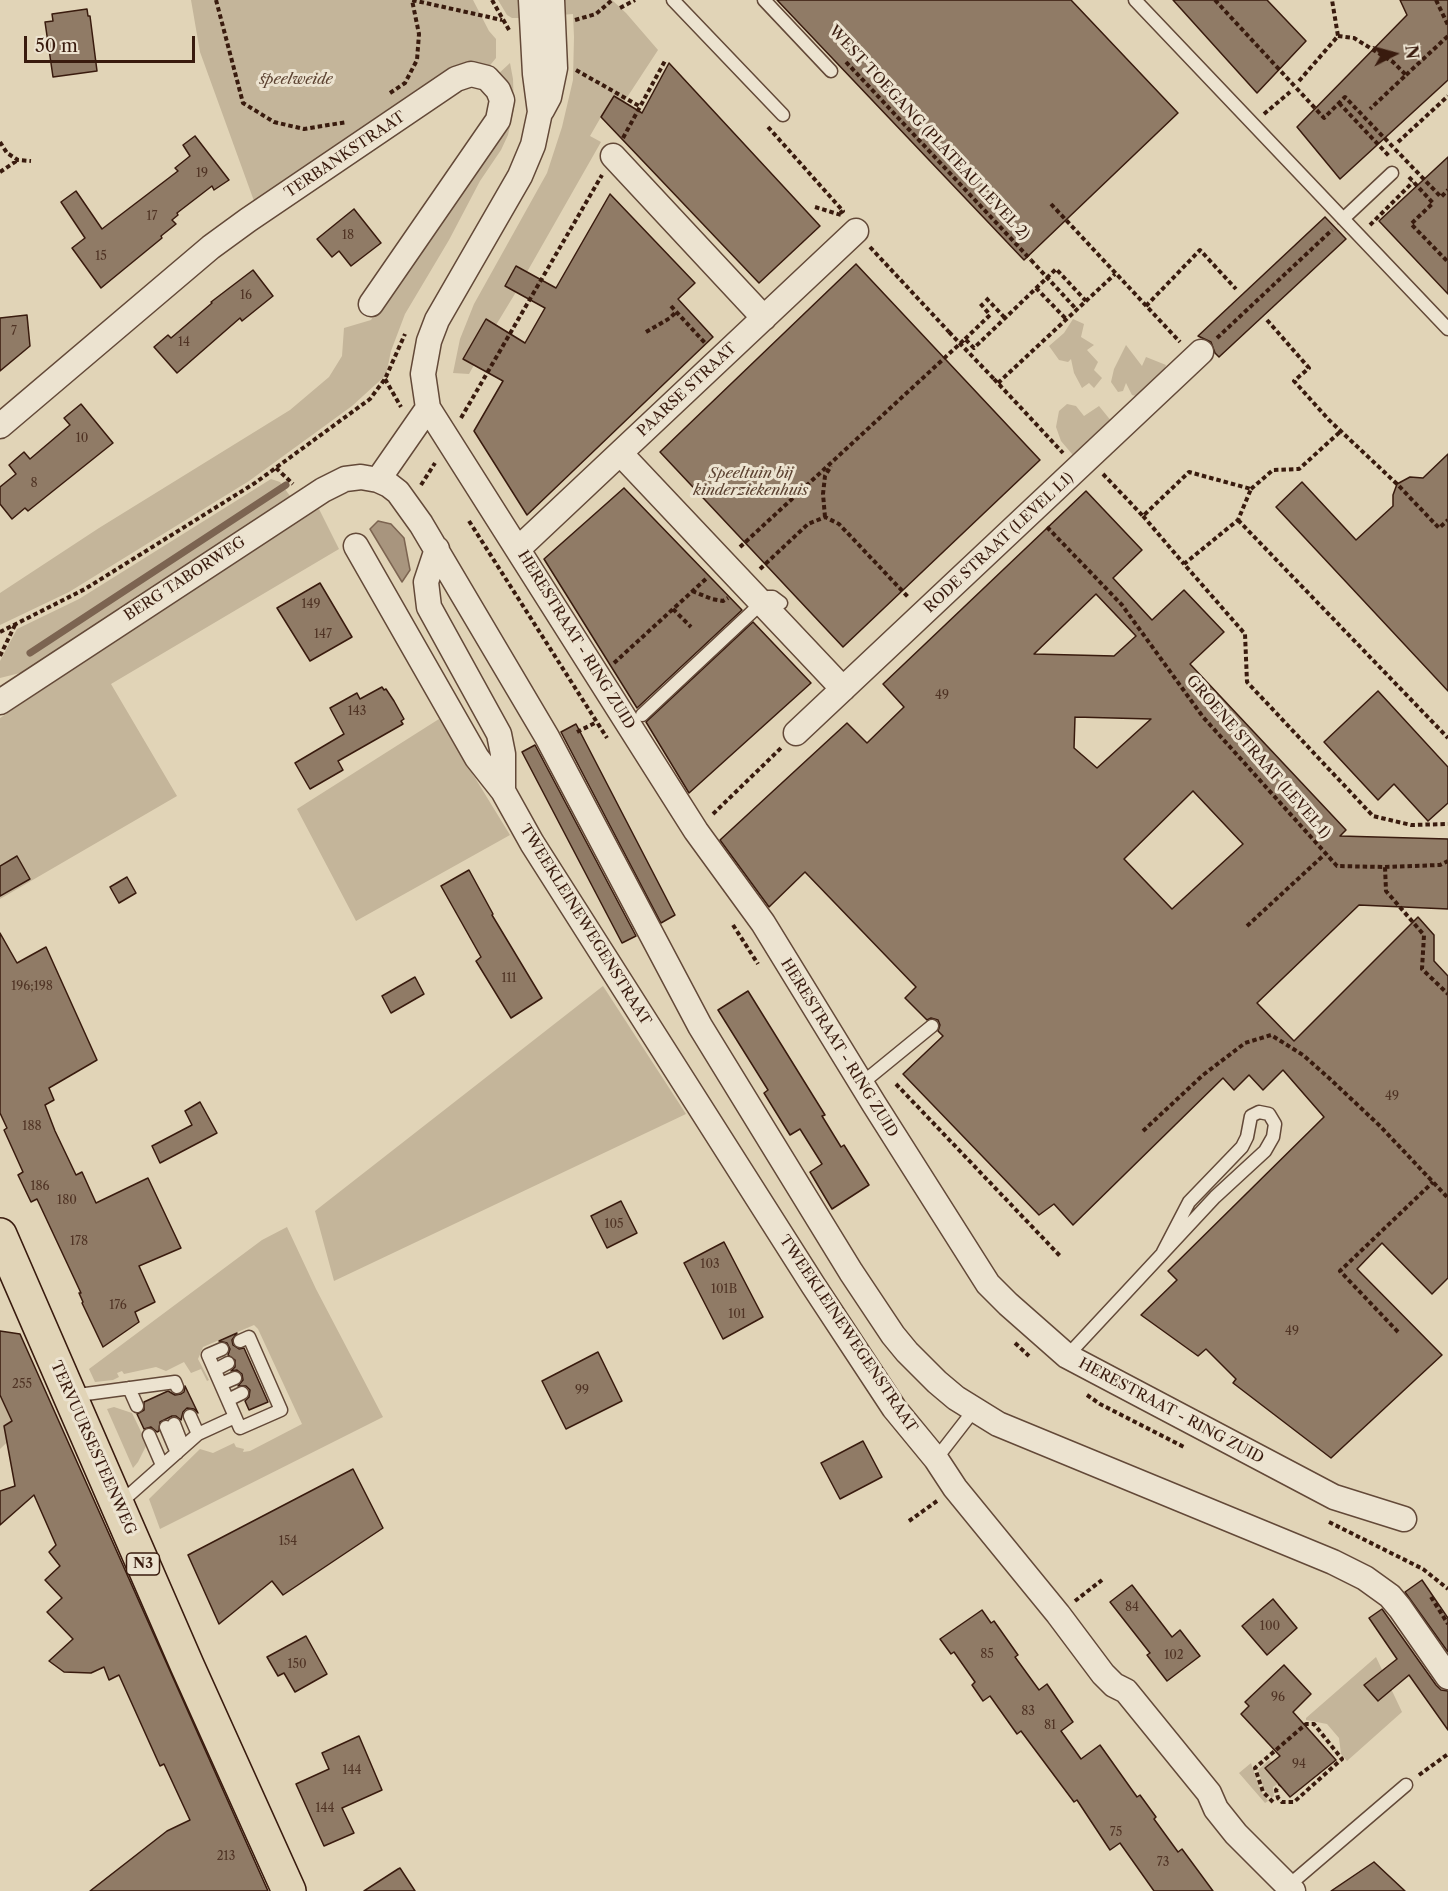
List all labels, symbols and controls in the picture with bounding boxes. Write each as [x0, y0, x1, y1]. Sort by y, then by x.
street label: WEST TOEGANG (PLATEAU LEVEL 2) [825, 22, 1033, 244]
scale bar [27, 24, 198, 62]
north arrow [1364, 24, 1424, 84]
text: 50 m [35, 35, 78, 57]
text: N [1401, 44, 1423, 60]
park label: speelweide [259, 71, 333, 89]
street label: TERBANKSTRAAT [281, 108, 409, 202]
house number: 19 [196, 167, 208, 181]
house number: 17 [147, 210, 157, 224]
house number: 18 [342, 229, 354, 243]
house number: 15 [95, 250, 107, 264]
house number: 16 [240, 289, 252, 303]
house number: 7 [11, 325, 17, 339]
house number: 14 [178, 336, 190, 350]
street label: PAARSE STRAAT [634, 339, 740, 441]
house number: 10 [76, 432, 88, 446]
park label: Speeltuin bij kinderziekenhuis [694, 465, 808, 500]
street label: RODE STRAAT (LEVEL L1) [921, 469, 1077, 617]
house number: 8 [30, 477, 38, 491]
street label: BERG TABORWEG [121, 533, 249, 625]
street label: HERESTRAAT - RING ZUID [513, 547, 639, 733]
house number: 149 [301, 598, 321, 612]
house number: 147 [314, 628, 332, 642]
street label: GROENE STRAAT (LEVEL 1) [1182, 672, 1334, 842]
house number: 49 [935, 689, 949, 703]
house number: 143 [348, 705, 366, 719]
street label: TWEEKLEINEWEGENSTRAAT [515, 821, 655, 1029]
street label: HERESTRAAT - RING ZUID [776, 955, 902, 1141]
house number: 111 [501, 972, 517, 986]
house number: 196;198 [11, 980, 53, 994]
house number: 49 [1385, 1090, 1399, 1104]
house number: 188 [22, 1120, 42, 1134]
house number: 186 [30, 1180, 50, 1194]
house number: 180 [57, 1194, 77, 1208]
house number: 105 [604, 1218, 624, 1232]
street label: TWEEKLEINEWEGENSTRAAT [775, 1232, 921, 1436]
house number: 178 [70, 1235, 88, 1249]
house number: 103 [700, 1258, 720, 1272]
house number: 101B [711, 1283, 737, 1297]
house number: 176 [109, 1299, 127, 1313]
house number: 101 [728, 1308, 746, 1322]
house number: 49 [1285, 1325, 1299, 1339]
street label: HERESTRAAT - RING ZUID [1075, 1354, 1267, 1468]
street label: TERVUURSESTEENWEG [46, 1358, 140, 1538]
house number: 255 [12, 1378, 32, 1392]
house number: 99 [575, 1384, 589, 1398]
house number: 154 [279, 1535, 297, 1549]
road number: N3 [126, 1553, 160, 1575]
house number: 84 [1125, 1601, 1139, 1615]
house number: 100 [1260, 1620, 1280, 1634]
house number: 85 [980, 1648, 994, 1662]
house number: 102 [1164, 1649, 1184, 1663]
house number: 150 [287, 1658, 307, 1672]
house number: 96 [1271, 1691, 1285, 1705]
house number: 83 [1021, 1705, 1035, 1719]
house number: 81 [1044, 1719, 1056, 1733]
house number: 94 [1292, 1758, 1306, 1772]
house number: 144 [343, 1764, 361, 1778]
house number: 144 [316, 1802, 334, 1816]
house number: 75 [1110, 1826, 1122, 1840]
house number: 213 [217, 1850, 235, 1864]
house number: 73 [1157, 1856, 1169, 1870]

